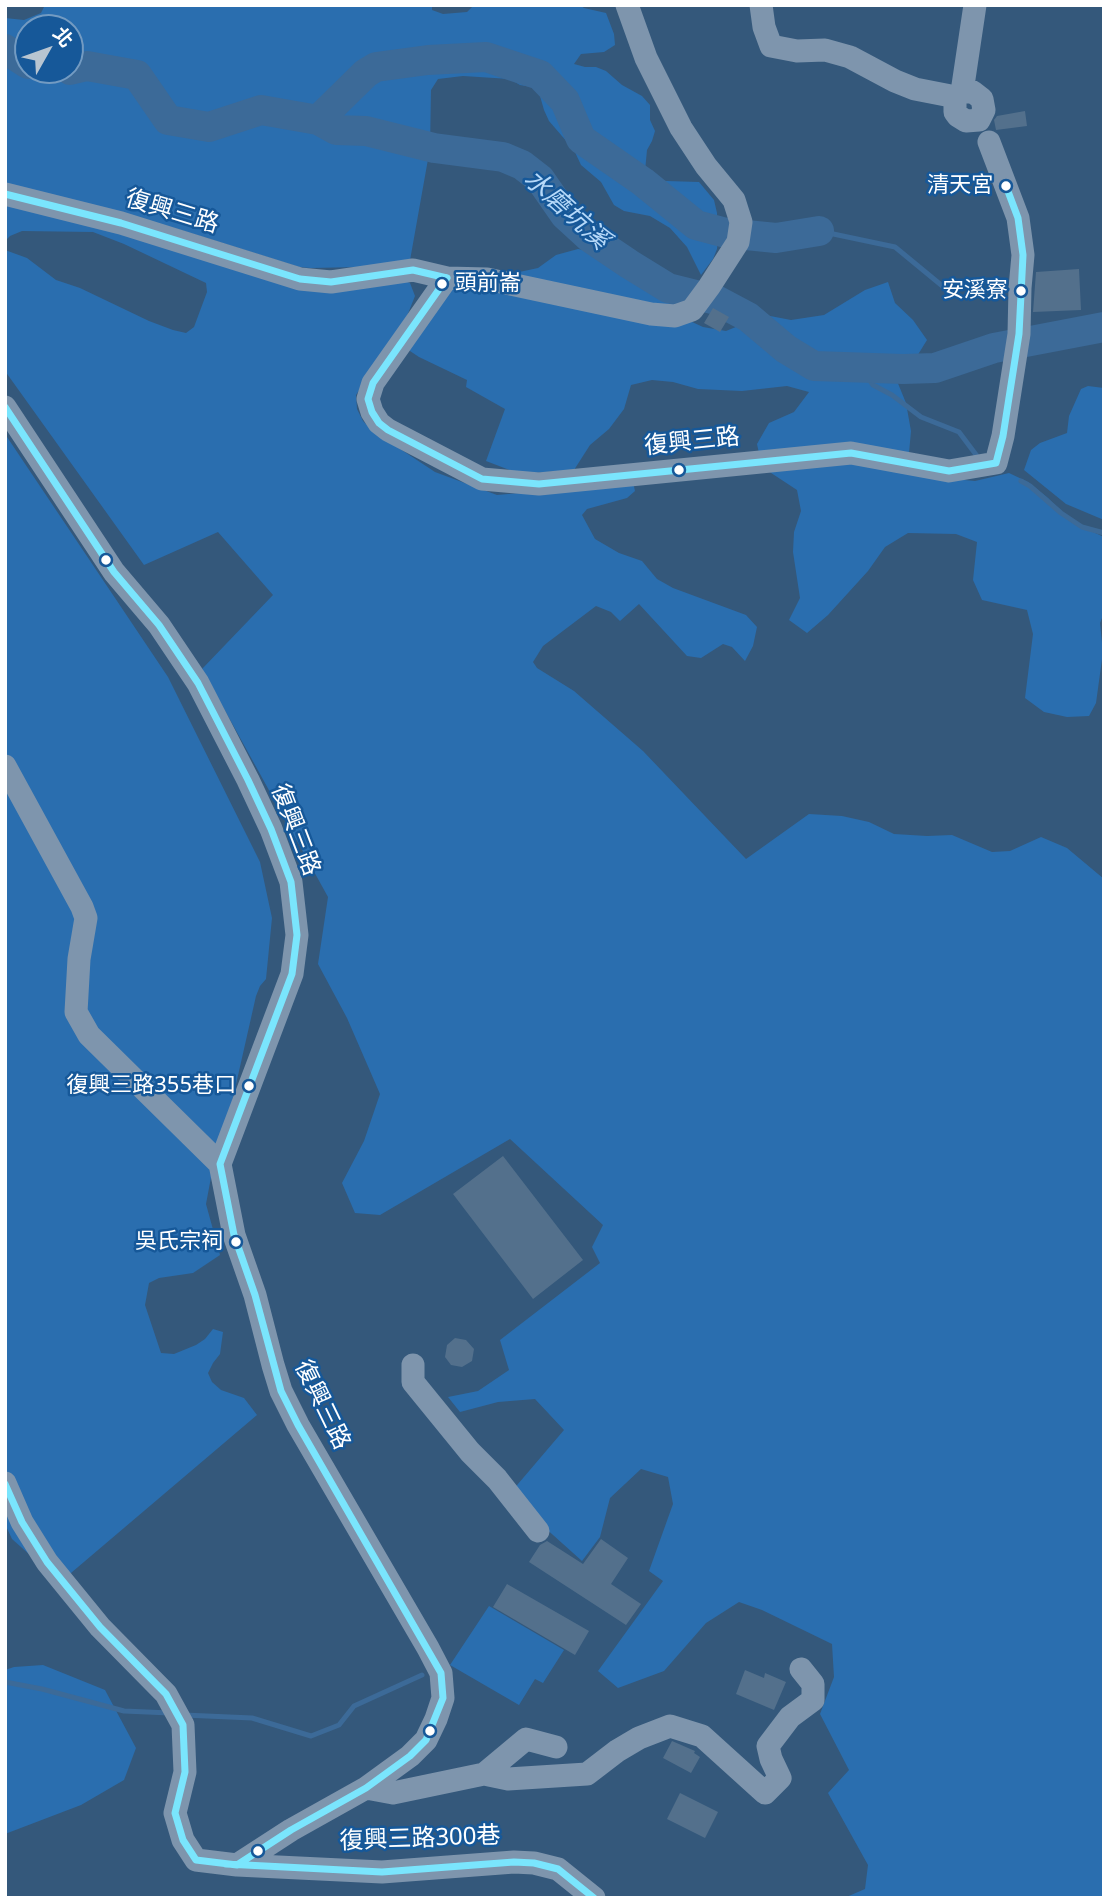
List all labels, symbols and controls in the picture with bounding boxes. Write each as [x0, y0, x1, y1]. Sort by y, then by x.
north arrow [14, 14, 84, 84]
text: 北 [47, 21, 80, 52]
water label: 水磨坑溪 [517, 164, 615, 256]
place label: 清天宮 [927, 173, 993, 199]
marker: 清天宮 [999, 179, 1013, 193]
street label: 復興三路 [122, 184, 222, 240]
place label: 頭前崙 [455, 271, 521, 297]
marker: 頭前崙 [435, 277, 449, 291]
place label: 安溪寮 [942, 278, 1008, 304]
marker: 安溪寮 [1014, 284, 1028, 298]
street label: 復興三路 [643, 423, 741, 461]
unlabelled marker [672, 463, 686, 477]
unlabelled marker [99, 553, 113, 567]
street label: 復興三路 [264, 780, 326, 880]
place label: 復興三路355巷口 [66, 1073, 236, 1099]
marker: 復興三路355巷口 [242, 1079, 256, 1093]
place label: 吳氏宗祠 [135, 1229, 223, 1255]
marker: 吳氏宗祠 [229, 1235, 243, 1249]
street label: 復興三路 [288, 1356, 356, 1454]
unlabelled marker [423, 1724, 437, 1738]
street label: 復興三路300巷 [339, 1822, 501, 1856]
unlabelled marker [251, 1844, 265, 1858]

